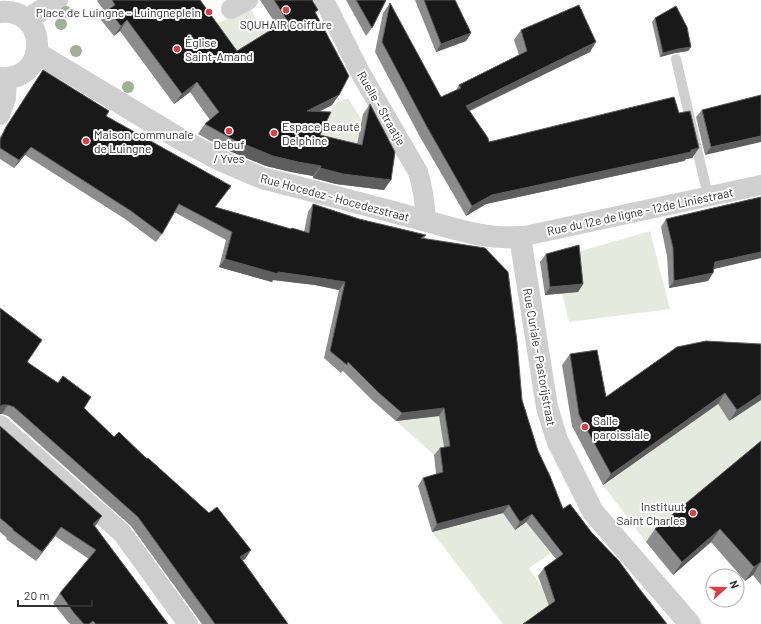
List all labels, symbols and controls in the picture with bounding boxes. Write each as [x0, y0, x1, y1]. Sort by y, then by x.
place label: Place de Luingne - Luingneplein [36, 5, 201, 19]
marker: SQUHAIR Coiffure [281, 5, 291, 15]
marker: Place de Luingne - Luingneplein [204, 7, 214, 17]
place label: SQUHAIR Coiffure [240, 17, 332, 31]
place label: Église Saint-Amand [185, 35, 253, 63]
marker: Église Saint-Amand [172, 44, 182, 54]
street label: Ruelle - Straatje [355, 68, 409, 148]
place label: Espace Beauté Delphine [282, 119, 360, 147]
marker: Debuf / Yves [224, 126, 234, 136]
place label: Maison communale de Luingne [94, 127, 194, 155]
marker: Espace Beauté Delphine [269, 128, 279, 138]
marker: Maison communale de Luingne [81, 136, 91, 146]
place label: Debuf / Yves [213, 137, 245, 165]
street label: Rue Hocedez - Hocedezstraat [259, 170, 411, 224]
street label: Rue du 12e de ligne - 12de Liniestraat [546, 184, 734, 238]
street label: Rue Curiale - Pastorijstraat [521, 287, 559, 427]
place label: Salle paroissiale [593, 413, 649, 441]
marker: Salle paroissiale [580, 422, 590, 432]
place label: Instituut Saint Charles [617, 499, 685, 527]
marker: Instituut Saint Charles [688, 508, 698, 518]
north arrow [705, 568, 745, 608]
text: N [727, 578, 742, 590]
scale bar [18, 582, 92, 608]
text: 20 m [24, 588, 50, 602]

